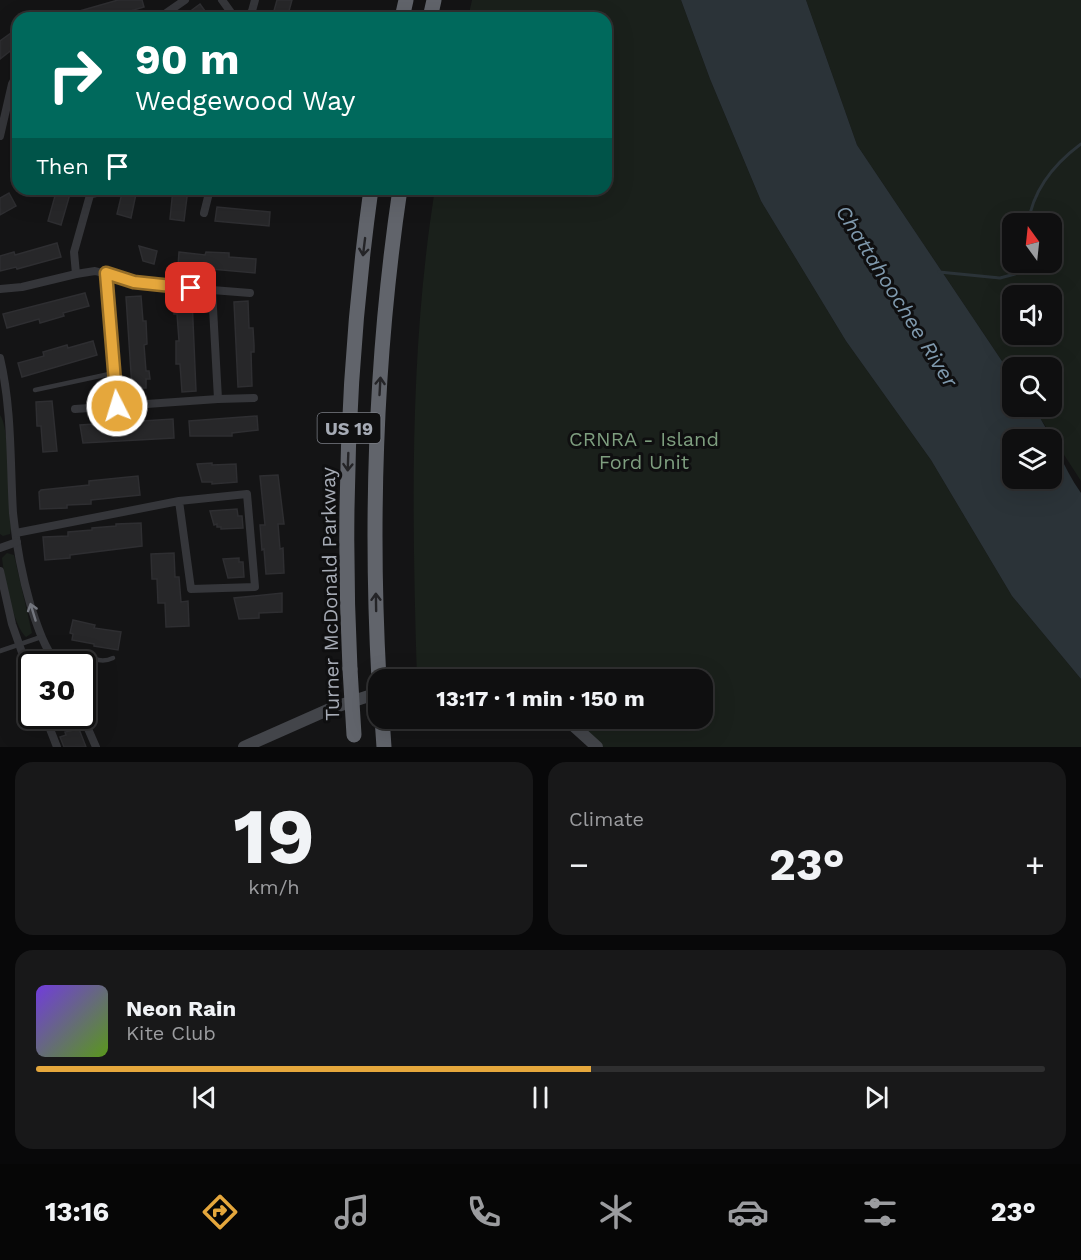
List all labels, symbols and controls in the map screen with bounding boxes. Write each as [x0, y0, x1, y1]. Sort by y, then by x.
text: 90 m [135, 35, 239, 84]
icon: right [36, 36, 114, 114]
text: Wedgewood Way [135, 85, 355, 117]
icon: arrive [101, 150, 134, 183]
text: Then [36, 154, 89, 179]
water label: Chattahoochee River [831, 200, 964, 392]
north arrow [1002, 213, 1062, 273]
map controls [1002, 213, 1062, 489]
one-way arrow [358, 237, 369, 256]
pin [165, 262, 216, 313]
icon: arrive [174, 271, 207, 304]
button: sound [1002, 285, 1062, 345]
button: search [1002, 357, 1062, 417]
position arrow [85, 374, 149, 438]
one-way arrow [374, 377, 385, 397]
road number: US 19 [318, 413, 380, 443]
park label: CRNRA - Island Ford Unit [569, 427, 719, 474]
button: layers [1002, 429, 1062, 489]
one-way arrow [342, 452, 354, 472]
street label: Turner McDonald Parkway [316, 466, 344, 721]
one-way arrow [370, 593, 382, 613]
one-way arrow [27, 603, 38, 622]
speed limit sign: 30 [18, 651, 96, 729]
text: 13:17 · 1 min · 150 m [436, 686, 645, 711]
text: 19 [233, 790, 315, 882]
text: Climate [569, 807, 644, 831]
text: 23° [769, 838, 845, 891]
text: − [569, 845, 589, 884]
text: + [1025, 845, 1045, 884]
text: km/h [248, 875, 300, 899]
text: Neon Rain [126, 996, 236, 1021]
text: Kite Club [126, 1021, 216, 1045]
icon: previous [188, 1081, 221, 1114]
icon: pause [524, 1081, 557, 1114]
icon: next [860, 1081, 893, 1114]
icon: directions [199, 1191, 241, 1233]
icon: music [331, 1191, 373, 1233]
icon: phone [463, 1191, 505, 1233]
icon: climate [595, 1191, 637, 1233]
icon: car [727, 1191, 769, 1233]
icon: filters [859, 1191, 901, 1233]
text: 13:16 [45, 1196, 109, 1228]
text: 23° [990, 1196, 1036, 1228]

